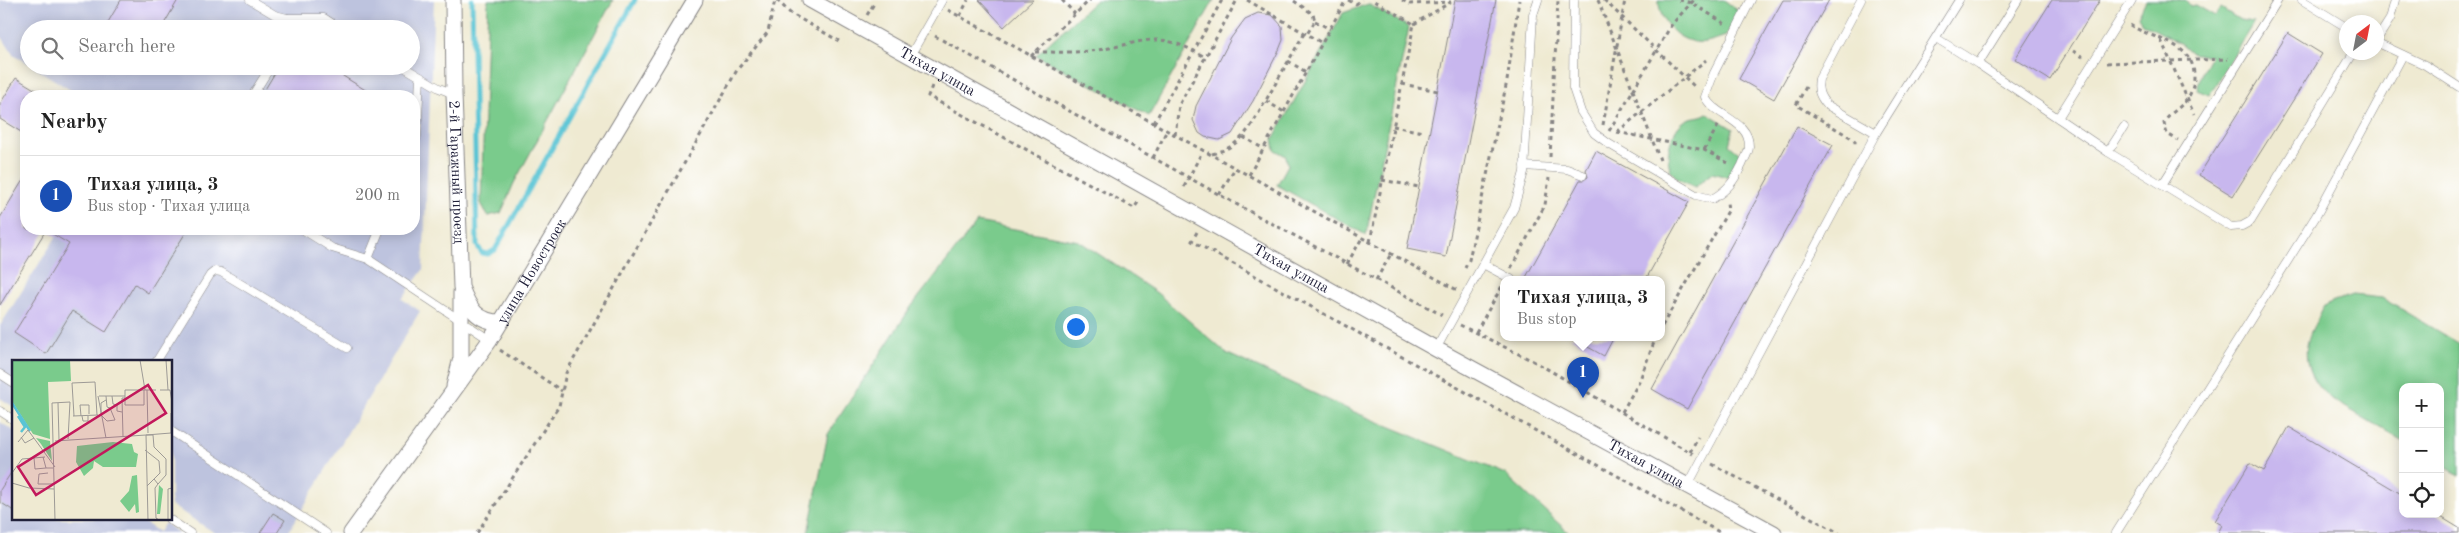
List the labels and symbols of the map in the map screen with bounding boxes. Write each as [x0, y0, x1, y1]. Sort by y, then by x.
north arrow [2339, 15, 2384, 60]
street label: Тихая улица [896, 45, 978, 100]
street label: 2-й Гаражный проезд [445, 100, 465, 245]
street label: улица Новостроек [495, 217, 570, 327]
street label: Тихая улица [1250, 243, 1332, 297]
your location [1063, 314, 1089, 340]
pin: 1 [1567, 357, 1599, 398]
inset map [12, 360, 172, 520]
street label: Тихая улица [1605, 438, 1687, 492]

